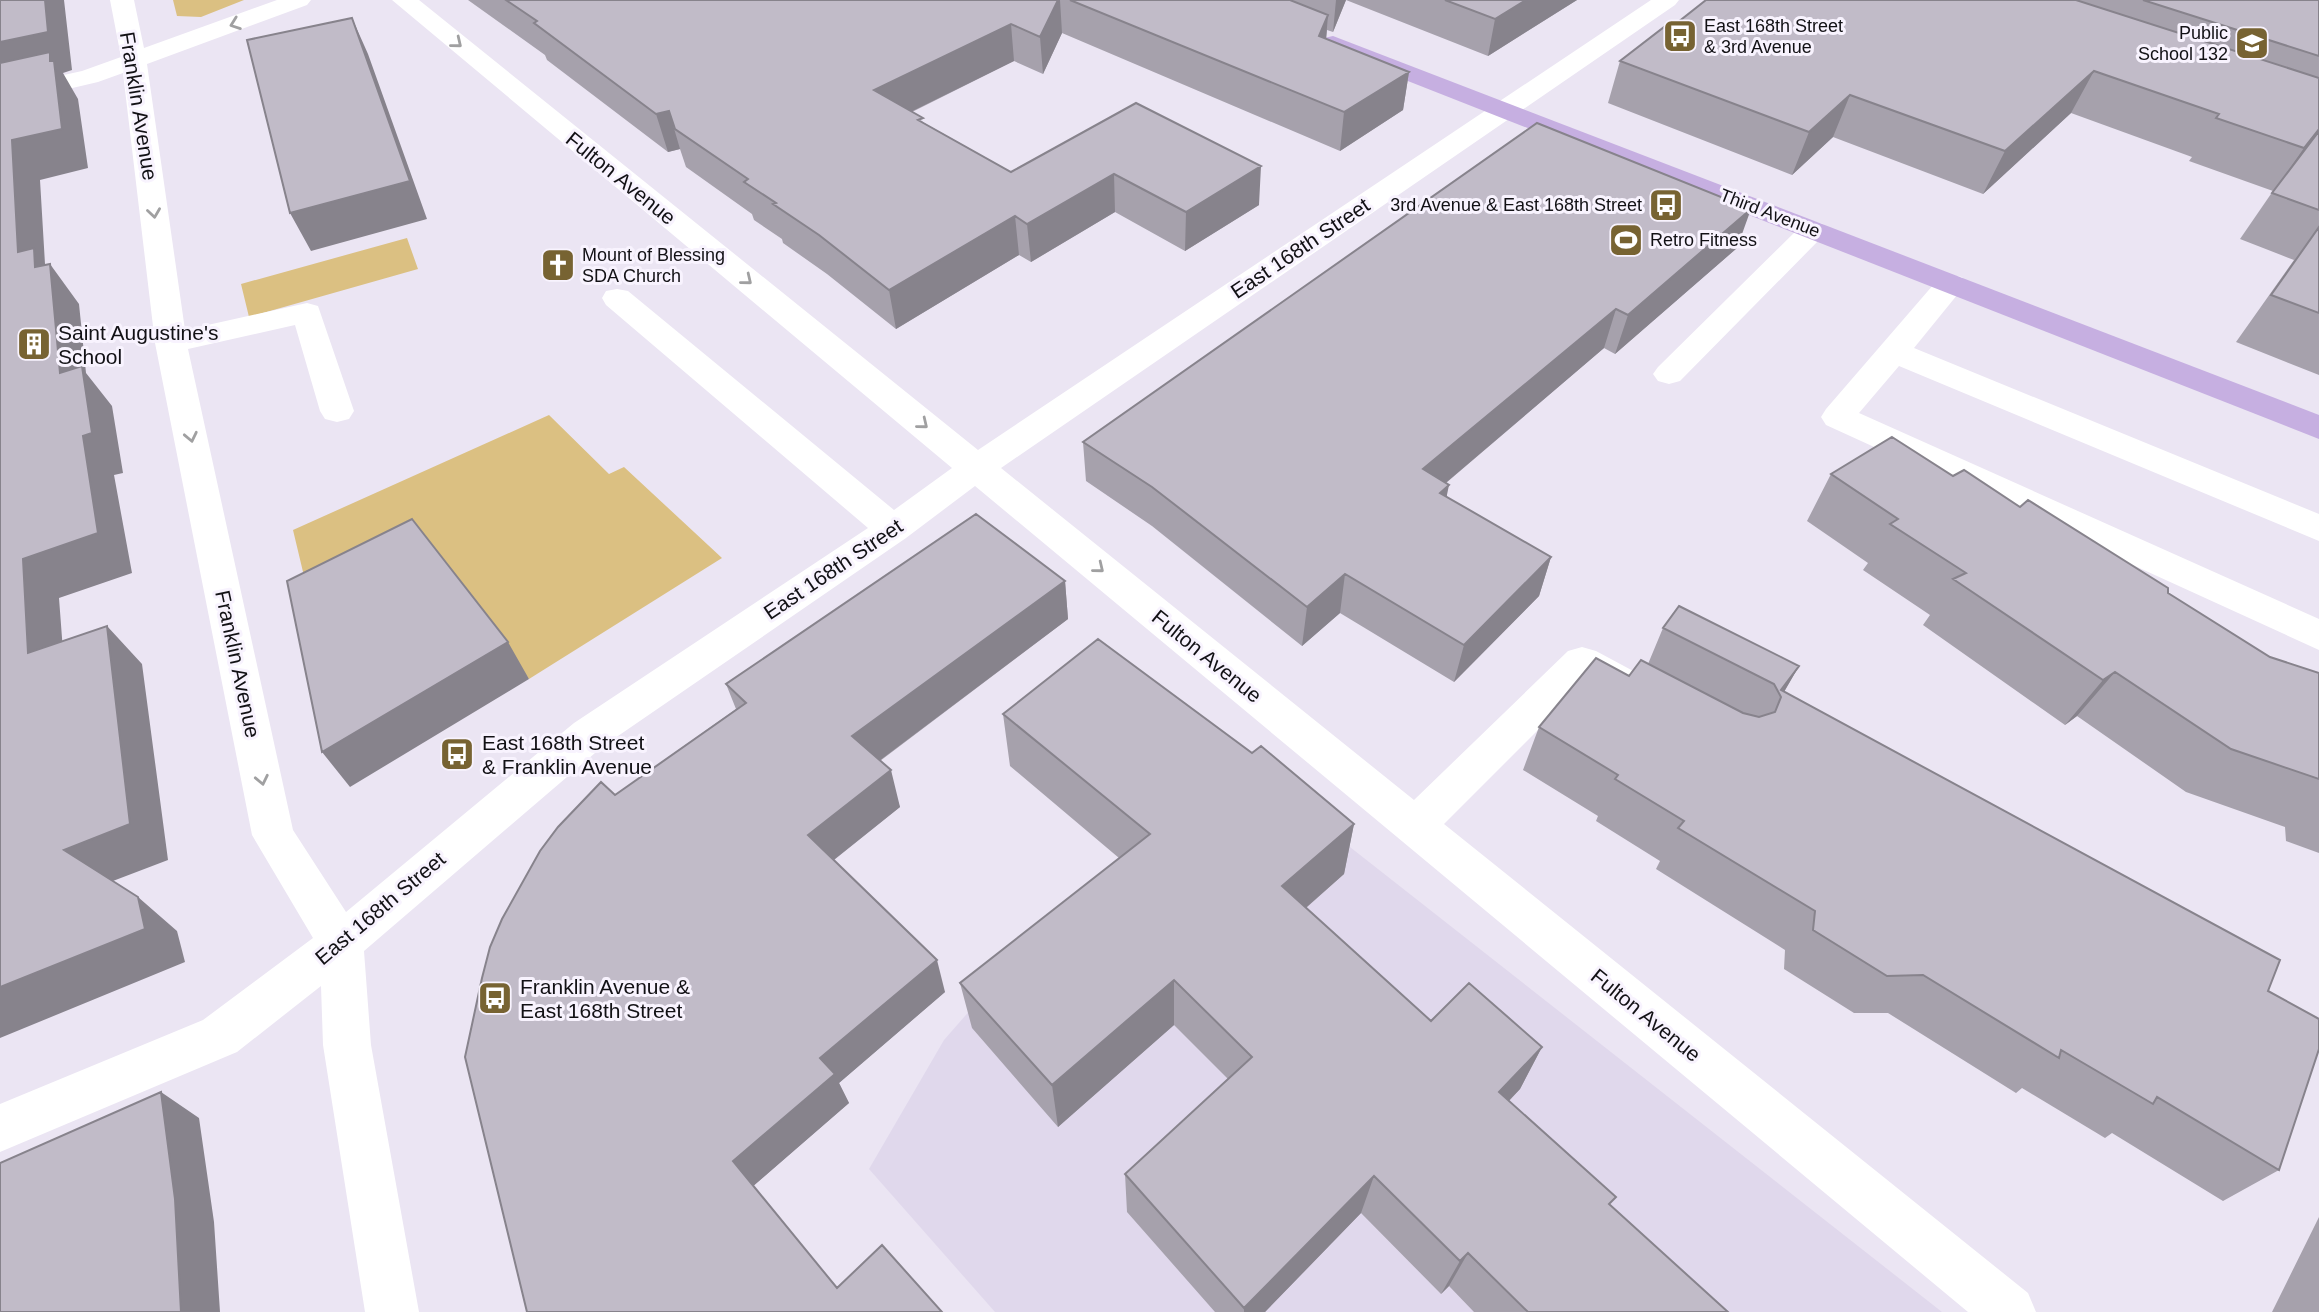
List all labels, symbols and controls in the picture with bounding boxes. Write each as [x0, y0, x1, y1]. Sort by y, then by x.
one-way arrow [229, 15, 241, 29]
place label: East 168th Street & 3rd Avenue [1704, 16, 1843, 57]
bus stop icon: East 168th Street & 3rd Avenue [1661, 17, 1699, 55]
place label: Public School 132 [2138, 23, 2228, 64]
school or university icon: Public School 132 [2233, 24, 2271, 62]
street label: Franklin Avenue [116, 30, 162, 182]
one-way arrow [449, 35, 462, 47]
street label: Fulton Avenue [562, 127, 680, 229]
street label: Third Avenue [1717, 185, 1823, 241]
bus stop icon: 3rd Avenue & East 168th Street [1647, 186, 1685, 224]
street label: East 168th Street [1226, 193, 1374, 303]
place label: 3rd Avenue & East 168th Street [1390, 195, 1642, 215]
one-way arrow [147, 207, 162, 218]
sports icon: Retro Fitness [1607, 221, 1645, 259]
place label: Retro Fitness [1650, 230, 1757, 250]
place label: Mount of Blessing SDA Church [582, 245, 725, 286]
church icon: Mount of Blessing SDA Church [539, 246, 577, 284]
one-way arrow [739, 272, 751, 285]
place label: Saint Augustine's School [58, 321, 218, 368]
building icon: Saint Augustine's School [15, 325, 53, 363]
one-way arrow [915, 416, 928, 428]
one-way arrow [182, 431, 197, 443]
street label: East 168th Street [759, 514, 907, 624]
one-way arrow [1092, 560, 1104, 573]
street label: Franklin Avenue [211, 588, 265, 740]
street label: Fulton Avenue [1148, 605, 1266, 707]
place label: East 168th Street & Franklin Avenue [482, 731, 652, 778]
bus stop icon: East 168th Street & Franklin Avenue [438, 735, 476, 773]
one-way arrow [253, 774, 268, 786]
street label: East 168th Street [310, 847, 450, 969]
street label: Fulton Avenue [1587, 964, 1705, 1066]
place label: Franklin Avenue & East 168th Street [520, 975, 690, 1022]
bus stop icon: Franklin Avenue & East 168th Street [476, 979, 514, 1017]

